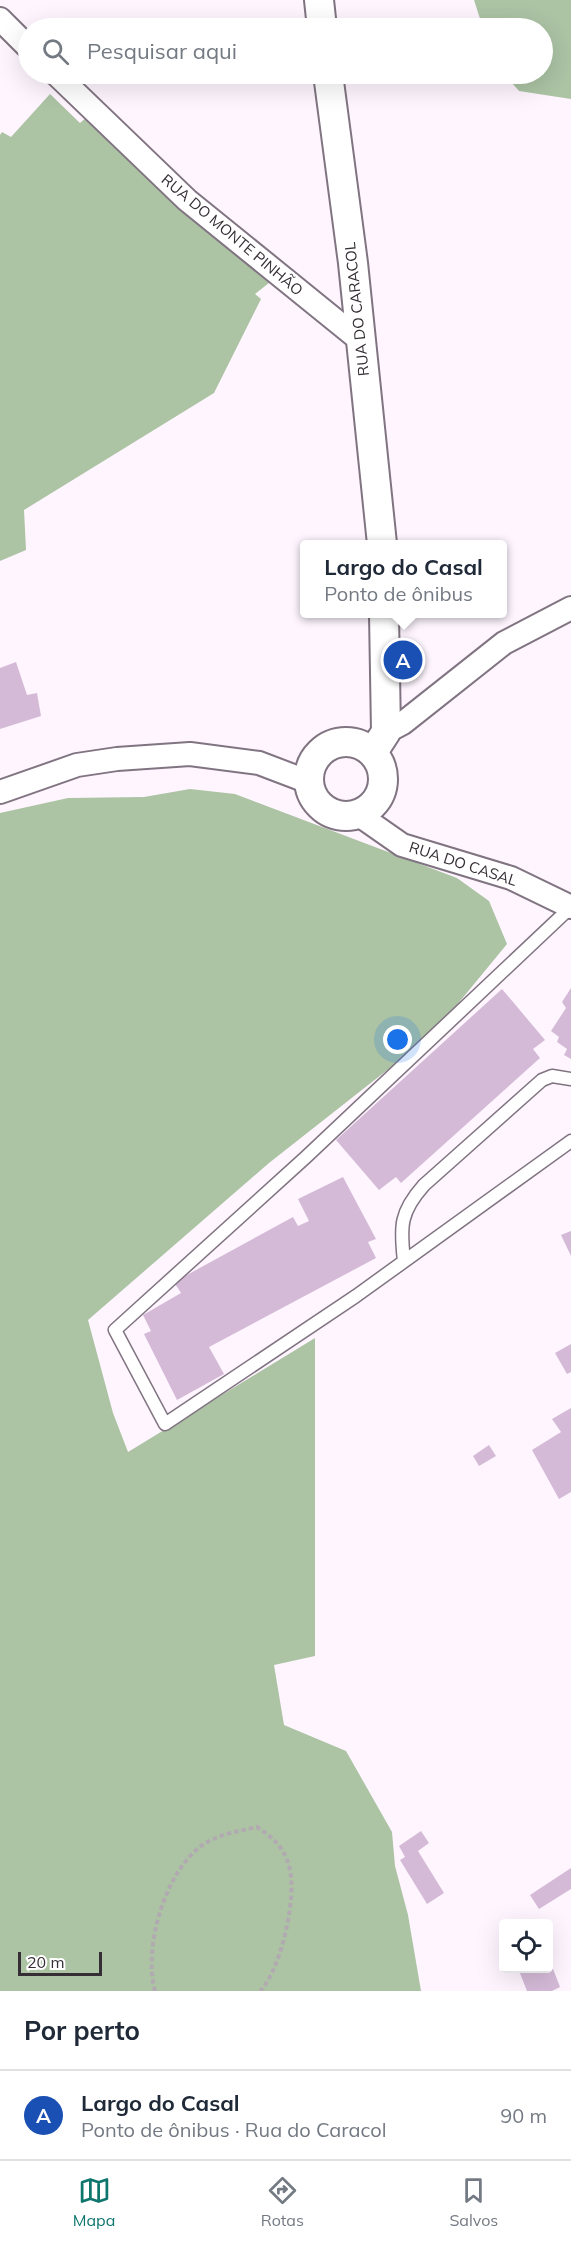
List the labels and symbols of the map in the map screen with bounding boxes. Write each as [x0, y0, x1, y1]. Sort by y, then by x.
street label: RUA DO MONTE PINHÃO [158, 170, 307, 299]
street label: RUA DO CARACOL [340, 241, 373, 377]
pin: A [384, 638, 422, 682]
street label: RUA DO CASAL [407, 837, 520, 890]
your location [383, 1025, 412, 1054]
scale bar [18, 1949, 102, 1976]

